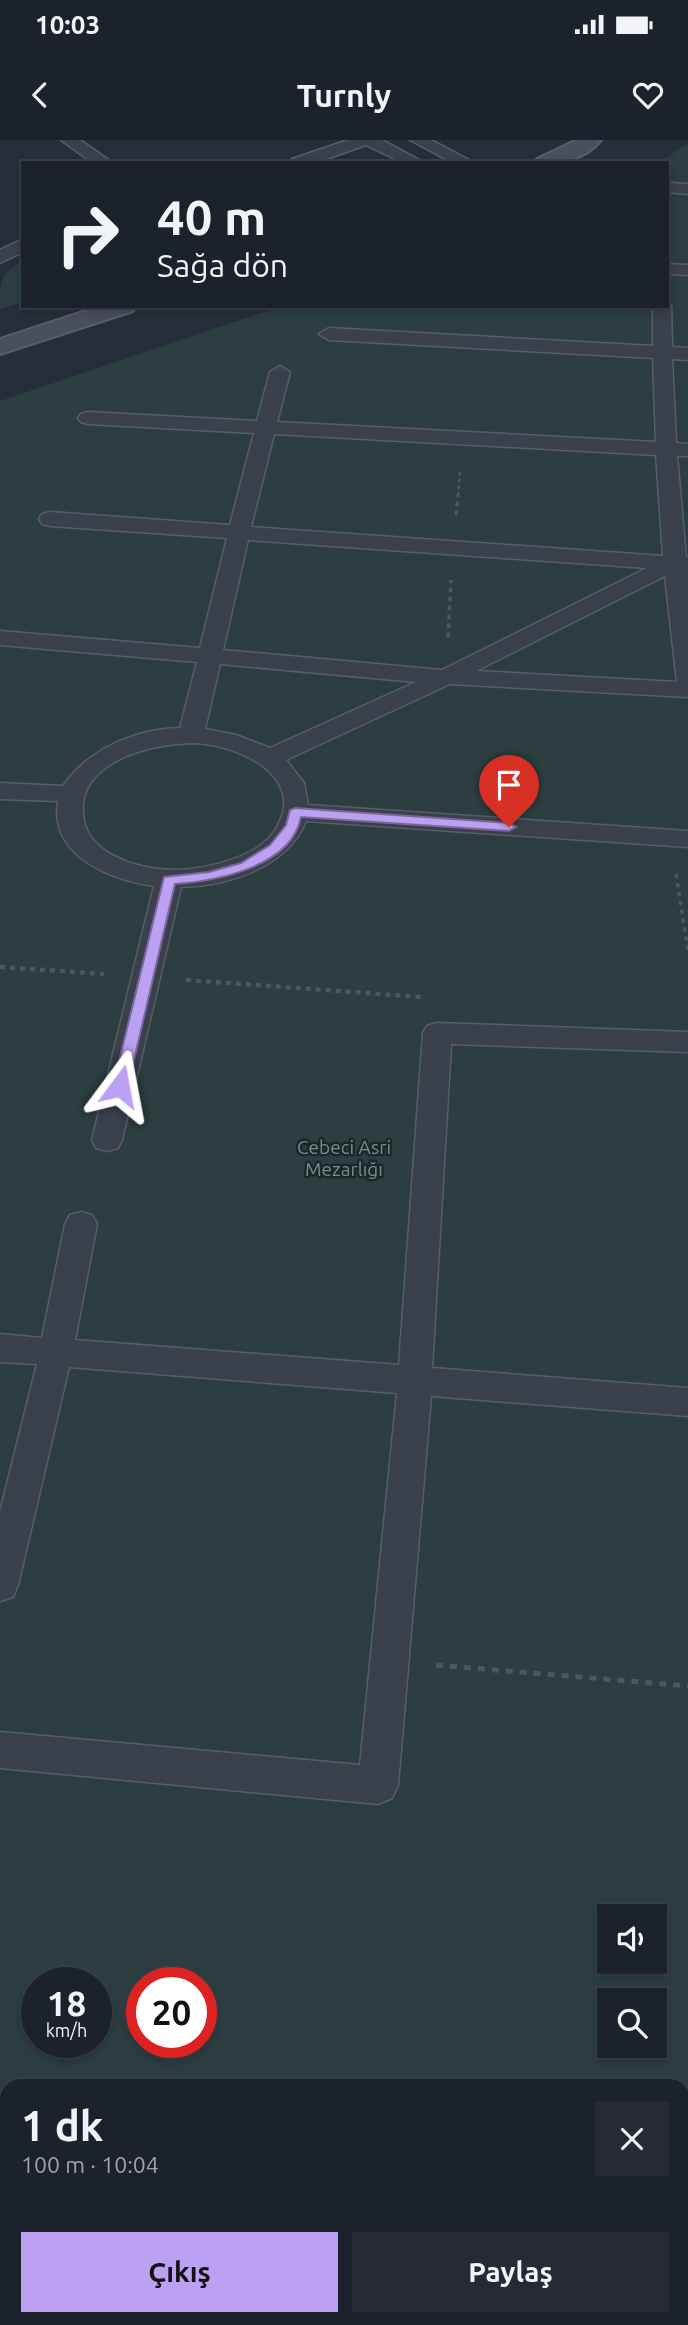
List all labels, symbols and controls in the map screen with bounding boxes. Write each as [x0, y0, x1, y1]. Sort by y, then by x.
text: 10:03 [35, 10, 100, 39]
icon: back [21, 76, 59, 114]
icon: heart [629, 76, 667, 114]
text: Turnly [297, 77, 391, 113]
icon: right [42, 189, 133, 280]
text: 40 m [157, 189, 266, 244]
text: Sağa dön [157, 247, 288, 283]
pin [479, 755, 539, 827]
icon: arrive [490, 766, 528, 804]
position arrow [83, 1049, 157, 1123]
park label: Cebeci Asri Mezarlığı [297, 1136, 391, 1180]
map controls [597, 1904, 667, 2058]
button: sound [597, 1904, 667, 1974]
speed limit sign: 20 [126, 1967, 217, 2058]
text: 18 [47, 1983, 86, 2023]
button: search [597, 1988, 667, 2058]
text: km/h [46, 2020, 87, 2040]
text: 1 dk [21, 2102, 103, 2149]
button: close [595, 2102, 669, 2176]
text: 100 m · 10:04 [21, 2152, 159, 2177]
button: Çıkış [21, 2232, 338, 2312]
button: Paylaş [352, 2232, 669, 2312]

